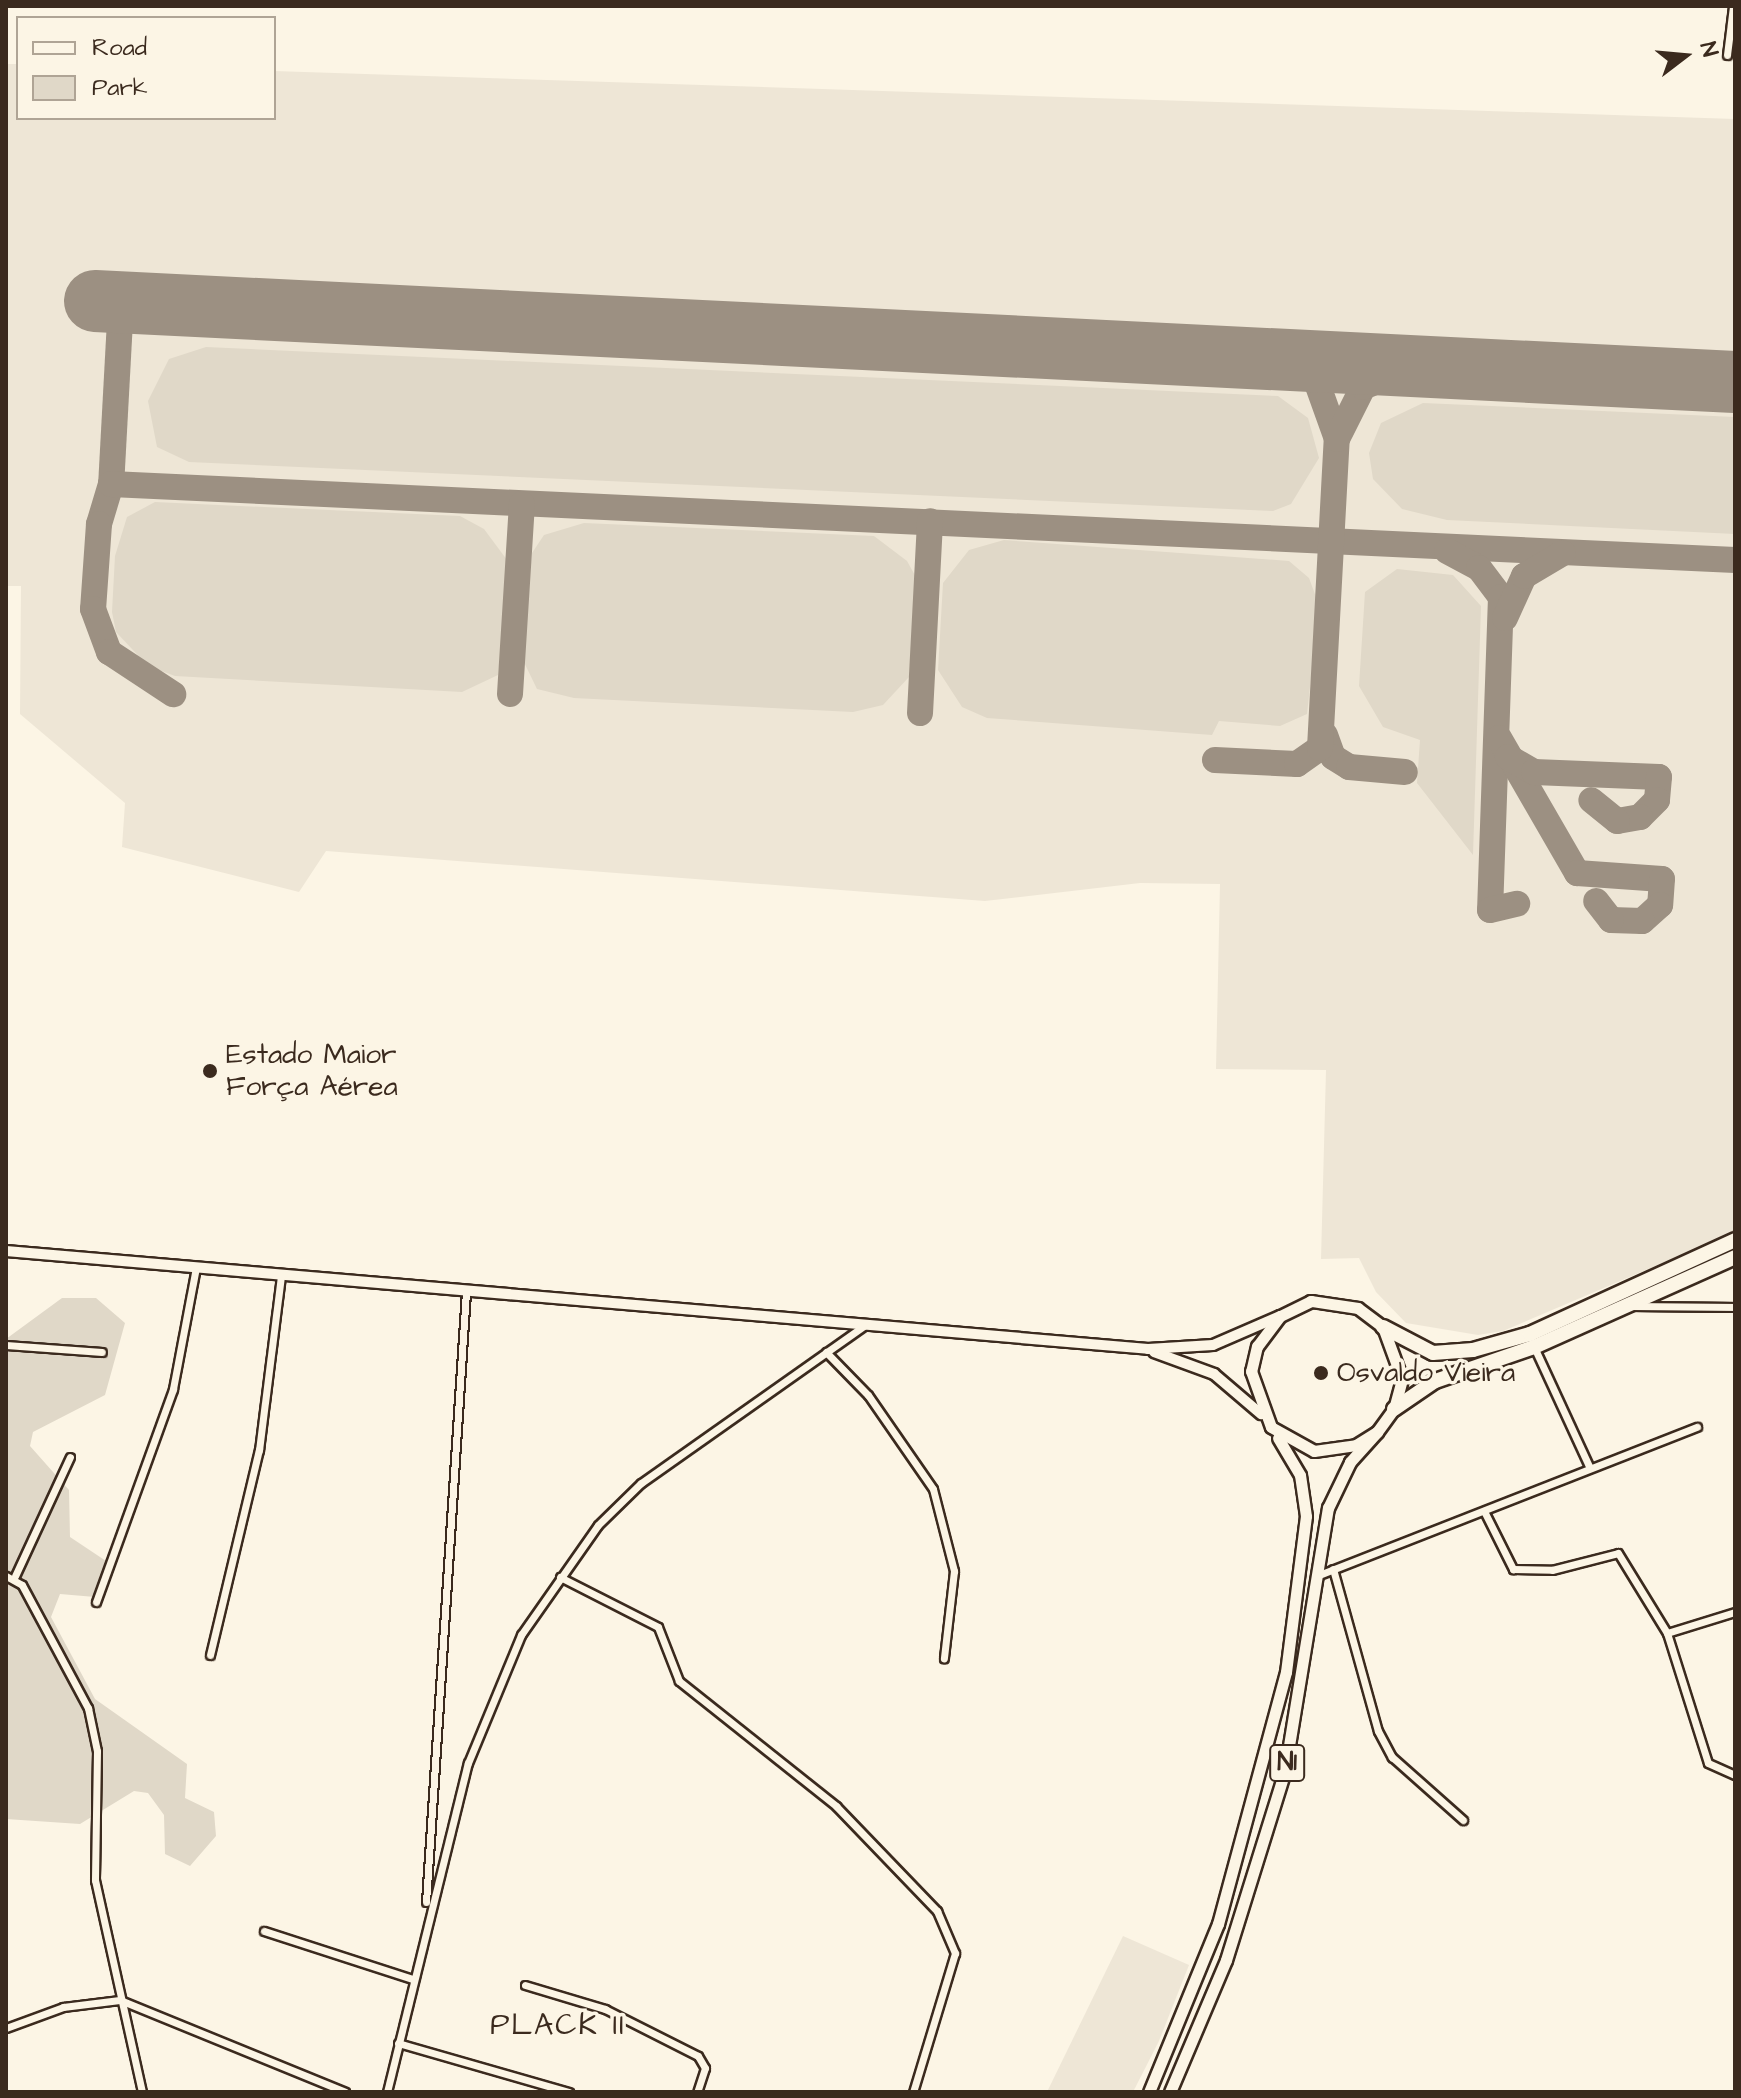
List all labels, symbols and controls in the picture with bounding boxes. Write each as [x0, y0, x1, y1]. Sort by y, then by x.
legend [16, 16, 276, 120]
north arrow [1645, 16, 1725, 96]
text: Road [92, 31, 147, 65]
text: N [1692, 38, 1725, 60]
text: Park [92, 71, 148, 105]
place label: Estado Maior Força Aérea [226, 1038, 398, 1104]
marker: Estado Maior Força Aérea [201, 1062, 219, 1080]
place label: Osvaldo Vieira [1337, 1356, 1515, 1390]
marker: Osvaldo Vieira [1312, 1364, 1330, 1382]
road number: N1 [1269, 1741, 1305, 1785]
district label: PLACK II [490, 2007, 626, 2043]

